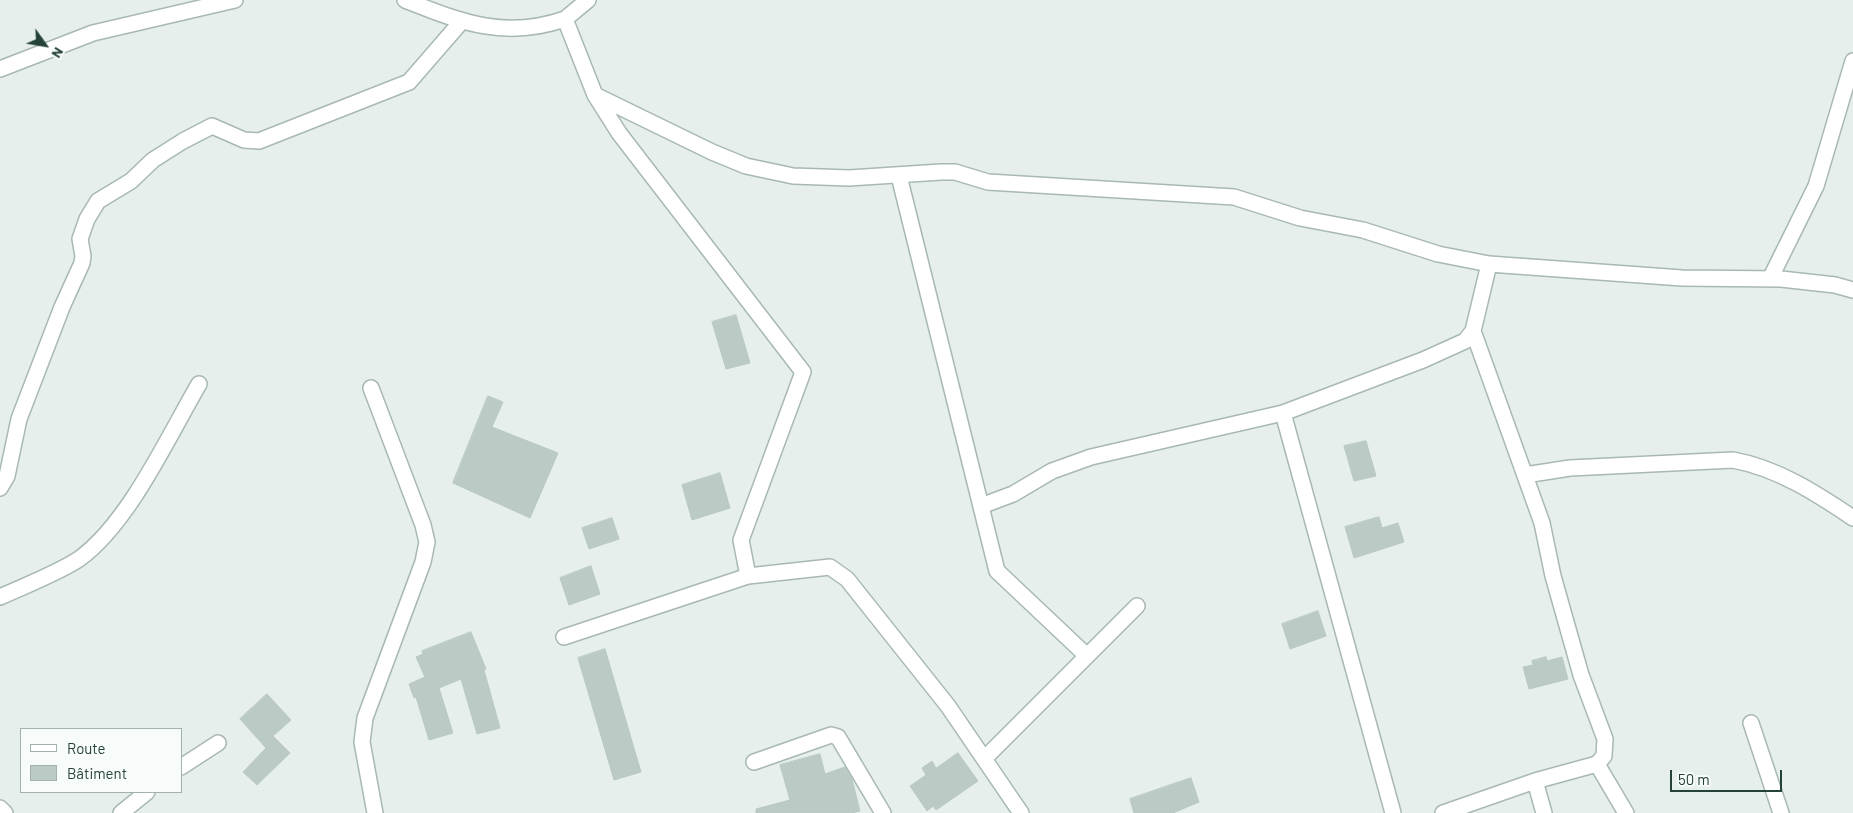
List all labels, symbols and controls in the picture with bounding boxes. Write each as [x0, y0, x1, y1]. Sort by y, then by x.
north arrow [20, 20, 70, 70]
text: N [48, 45, 68, 62]
legend [20, 728, 182, 793]
text: Route [67, 739, 106, 757]
scale bar [1673, 760, 1786, 792]
text: Bâtiment [67, 764, 127, 782]
text: 50 m [1678, 770, 1710, 788]

